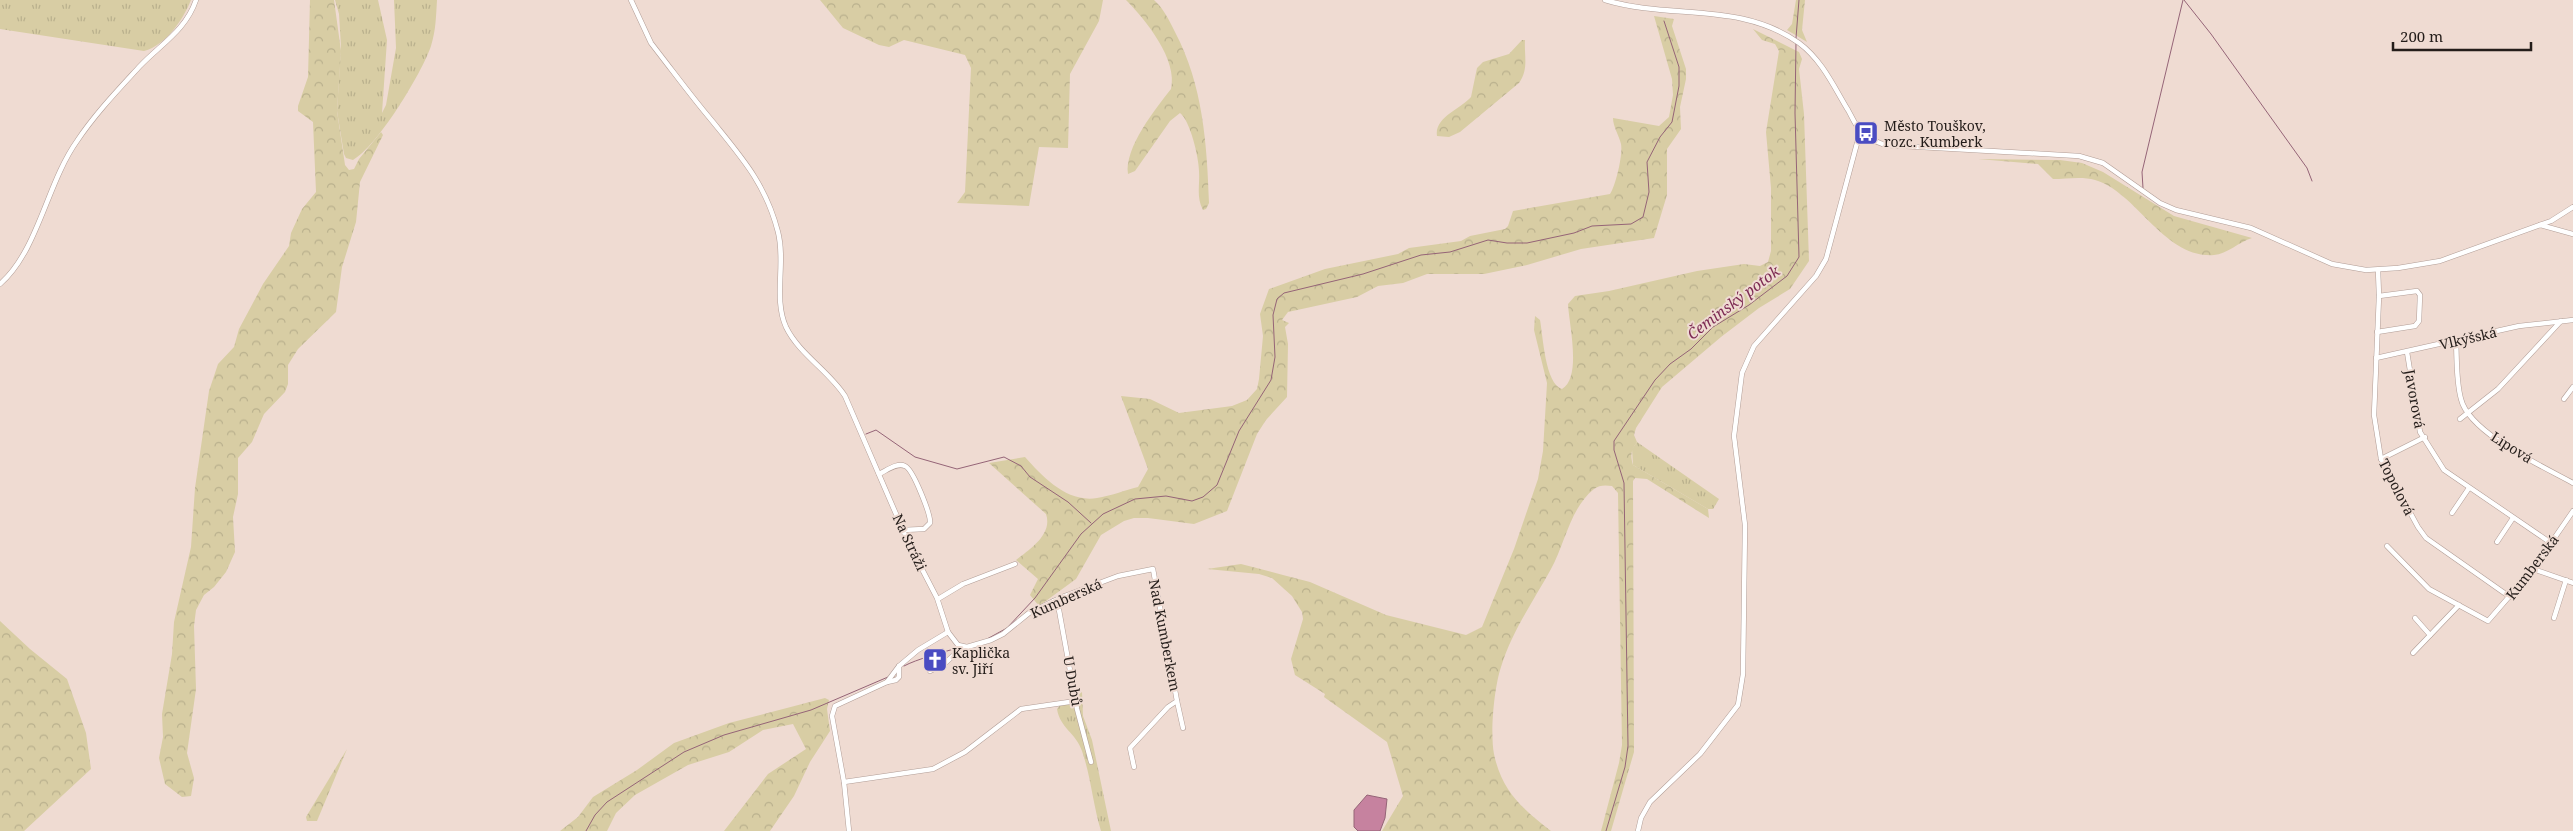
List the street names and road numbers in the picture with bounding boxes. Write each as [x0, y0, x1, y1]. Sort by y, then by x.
street label: Vlkýšská [2437, 322, 2499, 354]
street label: Javorová [2400, 367, 2430, 430]
street label: Lipová [2488, 427, 2537, 467]
street label: Topolová [2375, 455, 2419, 519]
street label: Na Stráži [889, 511, 932, 574]
street label: Kumberská [2501, 531, 2563, 603]
street label: Kumberská [1027, 574, 1105, 622]
street label: Nad Kumberkem [1145, 577, 1185, 693]
street label: U Dubů [1059, 655, 1087, 707]

